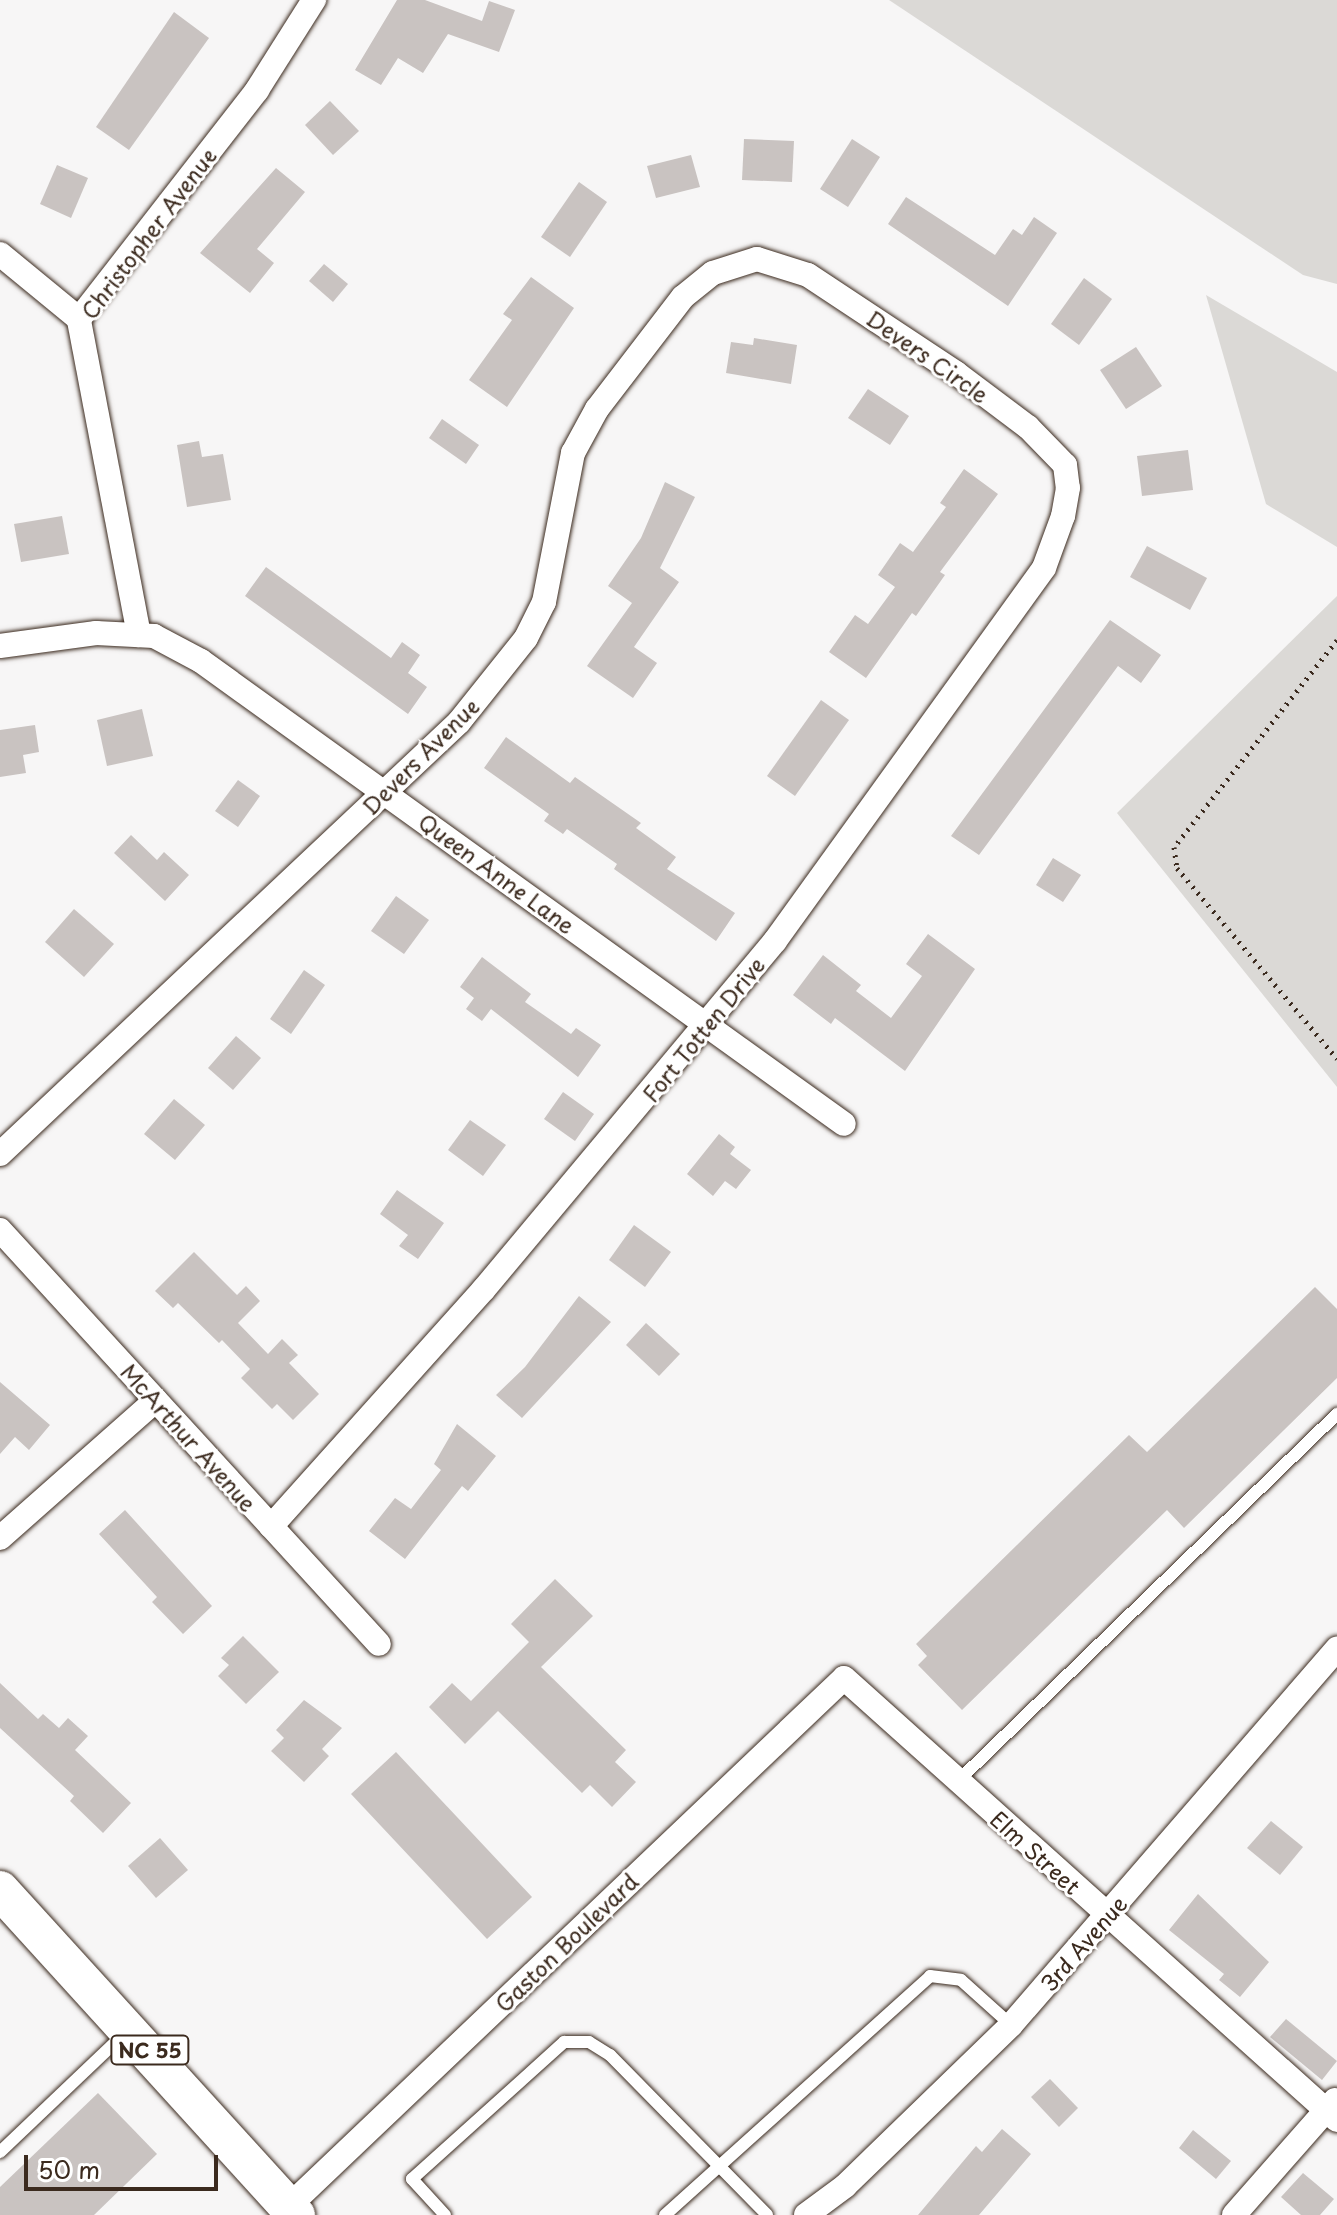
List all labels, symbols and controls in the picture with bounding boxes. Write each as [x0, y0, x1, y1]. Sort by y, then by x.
street label: Christopher Avenue [75, 142, 221, 324]
street label: Devers Circle [862, 304, 994, 408]
street label: Devers Avenue [356, 692, 484, 820]
street label: Queen Anne Lane [412, 807, 582, 939]
street label: Fort Totten Drive [636, 950, 770, 1108]
street label: McArthur Avenue [116, 1358, 262, 1516]
street label: Elm Street [986, 1805, 1086, 1899]
street label: Gaston Boulevard [489, 1867, 643, 2017]
street label: 3rd Avenue [1034, 1889, 1132, 1997]
road number: NC 55 [110, 2034, 190, 2066]
scale bar [28, 2139, 222, 2189]
text: 50 m [38, 2151, 100, 2187]

